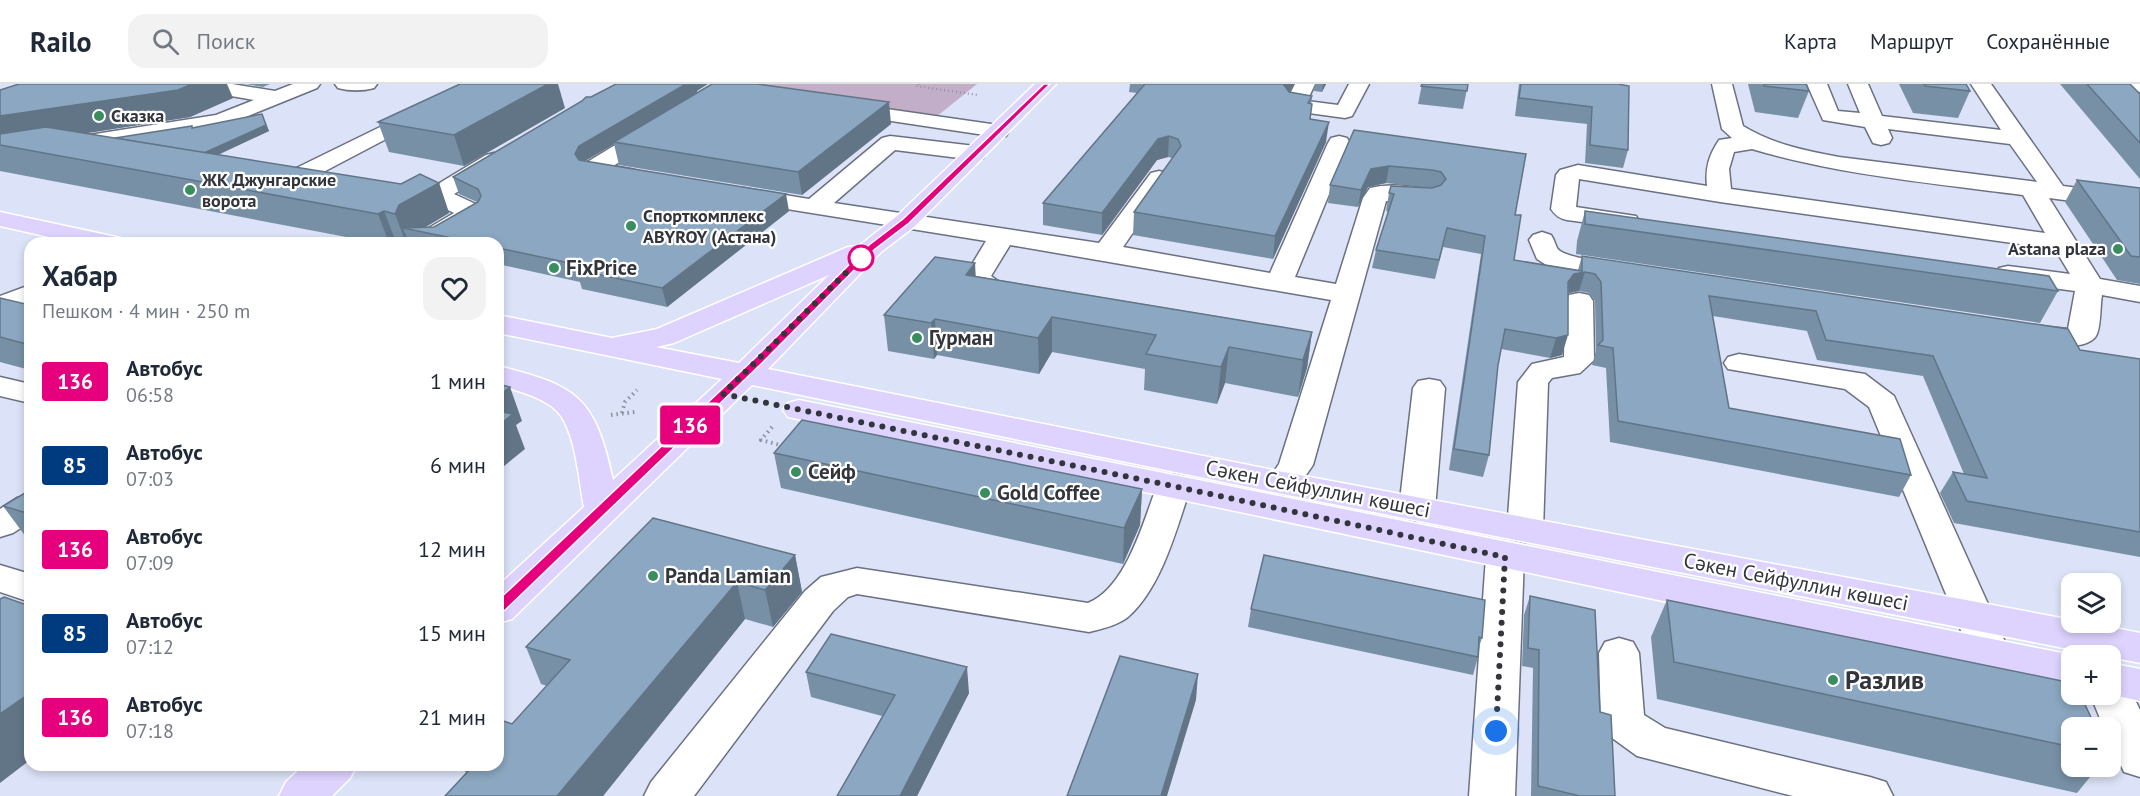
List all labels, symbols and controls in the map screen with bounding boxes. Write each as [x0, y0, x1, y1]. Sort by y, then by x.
search box [128, 14, 548, 68]
text: Railo [30, 23, 92, 60]
icon: search [149, 25, 182, 58]
text: Поиск [197, 27, 255, 55]
text: Карта [1784, 28, 1837, 55]
text: Маршрут [1870, 28, 1953, 55]
text: Сохранённые [1986, 28, 2110, 55]
place label: Сказка [111, 104, 164, 127]
marker: Сказка [92, 109, 106, 123]
place label: ЖК Джунгарские ворота [201, 168, 336, 212]
marker: ЖК Джунгарские ворота [183, 183, 197, 197]
place label: Спорткомплекс ABYROY (Астана) [643, 204, 776, 248]
marker: Спорткомплекс ABYROY (Астана) [624, 219, 638, 233]
place label: Astana plaza [2008, 237, 2106, 260]
marker: Astana plaza [2111, 242, 2125, 256]
unlabelled marker [848, 245, 874, 271]
place label: FixPrice [566, 254, 637, 281]
text: Хабар [42, 257, 118, 294]
button: heart [423, 257, 486, 320]
marker: FixPrice [547, 261, 561, 275]
text: Пешком · 4 мин · 250 m [42, 298, 250, 324]
place label: Гурман [929, 324, 993, 351]
marker: Гурман [910, 331, 924, 345]
text: Автобус [126, 354, 203, 382]
text: 1 мин [430, 367, 486, 395]
text: 136 [57, 368, 93, 395]
text: 06:58 [126, 382, 174, 408]
line badge: 136 [656, 406, 724, 444]
text: 136 [672, 412, 708, 439]
text: Автобус [126, 438, 203, 466]
text: 6 мин [430, 451, 486, 479]
text: 85 [63, 452, 87, 479]
street label: Сәкен Сейфуллин көшесі [1203, 453, 1433, 524]
place label: Сейф [808, 458, 856, 485]
marker: Сейф [789, 465, 803, 479]
text: 07:03 [126, 466, 174, 492]
place label: Gold Coffee [997, 479, 1100, 506]
marker: Gold Coffee [978, 486, 992, 500]
text: Автобус [126, 522, 203, 550]
text: 12 мин [418, 535, 486, 563]
text: 136 [57, 536, 93, 563]
street label: Сәкен Сейфуллин көшесі [1681, 546, 1911, 617]
text: 07:09 [126, 550, 174, 576]
place label: Panda Lamian [665, 562, 791, 589]
marker: Panda Lamian [646, 569, 660, 583]
map controls [2061, 573, 2121, 777]
button: layers [2061, 573, 2121, 633]
text: Автобус [126, 606, 203, 634]
text: 15 мин [418, 619, 486, 647]
text: 85 [63, 620, 87, 647]
text: 07:12 [126, 634, 174, 660]
button: + [2061, 645, 2121, 705]
place label: Разлив [1845, 663, 1924, 696]
marker: Разлив [1826, 673, 1840, 687]
text: Автобус [126, 690, 203, 718]
text: 21 мин [418, 703, 486, 731]
text: 136 [57, 704, 93, 731]
your location [1481, 716, 1511, 746]
button: − [2061, 717, 2121, 777]
text: 07:18 [126, 718, 174, 744]

